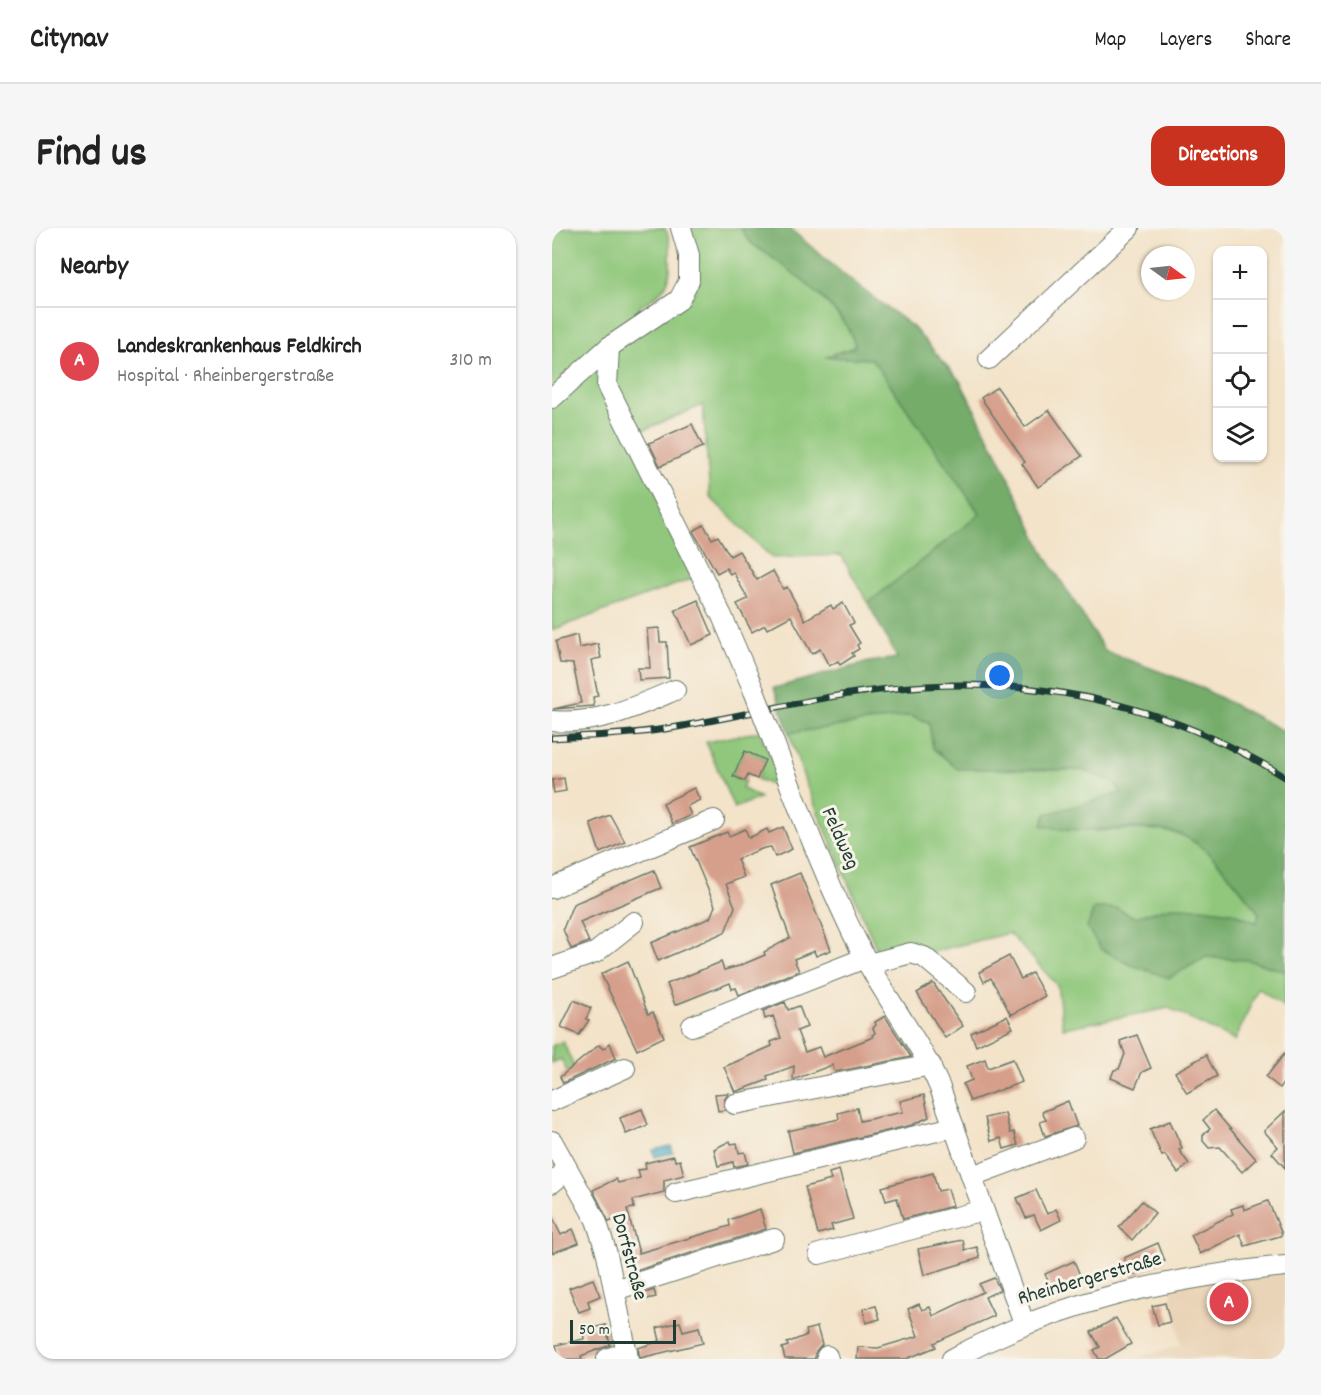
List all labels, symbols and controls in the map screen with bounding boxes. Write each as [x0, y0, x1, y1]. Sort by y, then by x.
text: Citynav [30, 21, 108, 61]
text: Map [1095, 26, 1126, 56]
text: Layers [1159, 26, 1212, 56]
text: Share [1245, 26, 1291, 56]
text: Find us [36, 126, 147, 186]
button: Directions [1151, 126, 1285, 186]
north arrow [1141, 246, 1195, 300]
map controls [1213, 246, 1267, 462]
button: + [1213, 246, 1267, 300]
text: Nearby [60, 249, 128, 286]
button: − [1213, 300, 1267, 354]
text: Landeskrankenhaus Feldkirch [117, 332, 362, 363]
text: A [74, 347, 85, 375]
text: 310 m [450, 347, 492, 375]
button: locate [1213, 354, 1267, 408]
text: Hospital · Rheinbergerstraße [117, 363, 334, 391]
button: layers [1213, 408, 1267, 462]
your location [985, 661, 1014, 690]
street label: Feldweg [812, 803, 866, 875]
street label: Dorfstraße [602, 1210, 654, 1304]
street label: Rheinbergerstraße [1015, 1245, 1165, 1315]
pin: A [1210, 1280, 1248, 1324]
scale bar [570, 1317, 676, 1344]
text: 50 m [579, 1319, 610, 1342]

